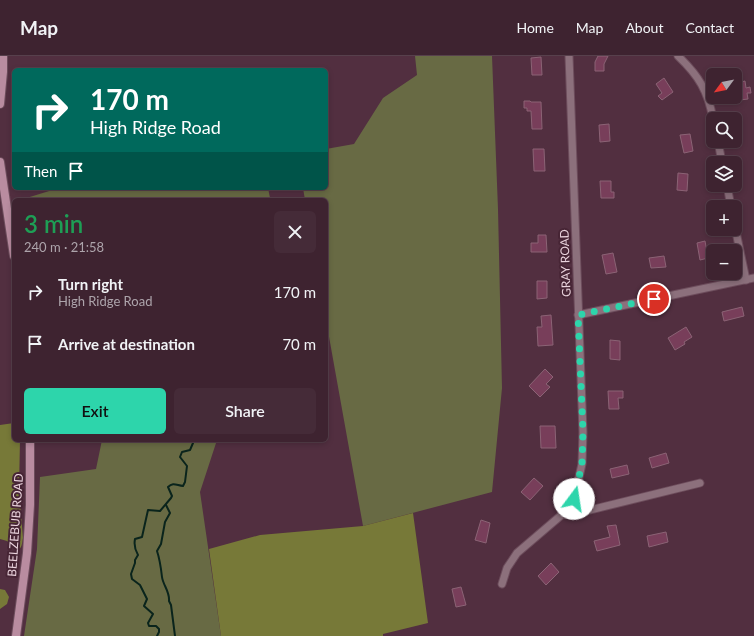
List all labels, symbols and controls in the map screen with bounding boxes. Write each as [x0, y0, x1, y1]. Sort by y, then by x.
text: Map [20, 16, 58, 39]
text: Home [516, 19, 554, 36]
text: Map [576, 19, 603, 36]
text: About [625, 19, 663, 36]
text: Contact [685, 19, 734, 36]
north arrow [706, 68, 742, 104]
map controls [706, 68, 742, 280]
text: 170 m [90, 82, 169, 116]
icon: right [24, 84, 76, 136]
button: search [706, 112, 742, 148]
text: High Ridge Road [90, 116, 221, 138]
button: layers [706, 156, 742, 192]
icon: arrive [65, 160, 87, 182]
text: Then [24, 162, 57, 180]
button: + [706, 200, 742, 236]
text: 3 min [24, 209, 83, 238]
button: close [274, 211, 316, 253]
street label: GRAY ROAD [556, 229, 574, 297]
text: 240 m · 21:58 [24, 239, 104, 255]
button: − [706, 244, 742, 280]
text: Turn right [58, 275, 123, 293]
icon: right [24, 281, 46, 303]
pin [637, 282, 671, 316]
text: 170 m [274, 283, 316, 301]
icon: arrive [643, 288, 665, 310]
text: High Ridge Road [58, 293, 152, 309]
icon: arrive [24, 333, 46, 355]
text: Arrive at destination [58, 335, 195, 353]
text: 70 m [282, 335, 316, 353]
button: Exit [24, 388, 166, 434]
button: Share [174, 388, 316, 434]
street label: BEELZEBUB ROAD [4, 473, 26, 577]
position arrow [553, 478, 595, 520]

